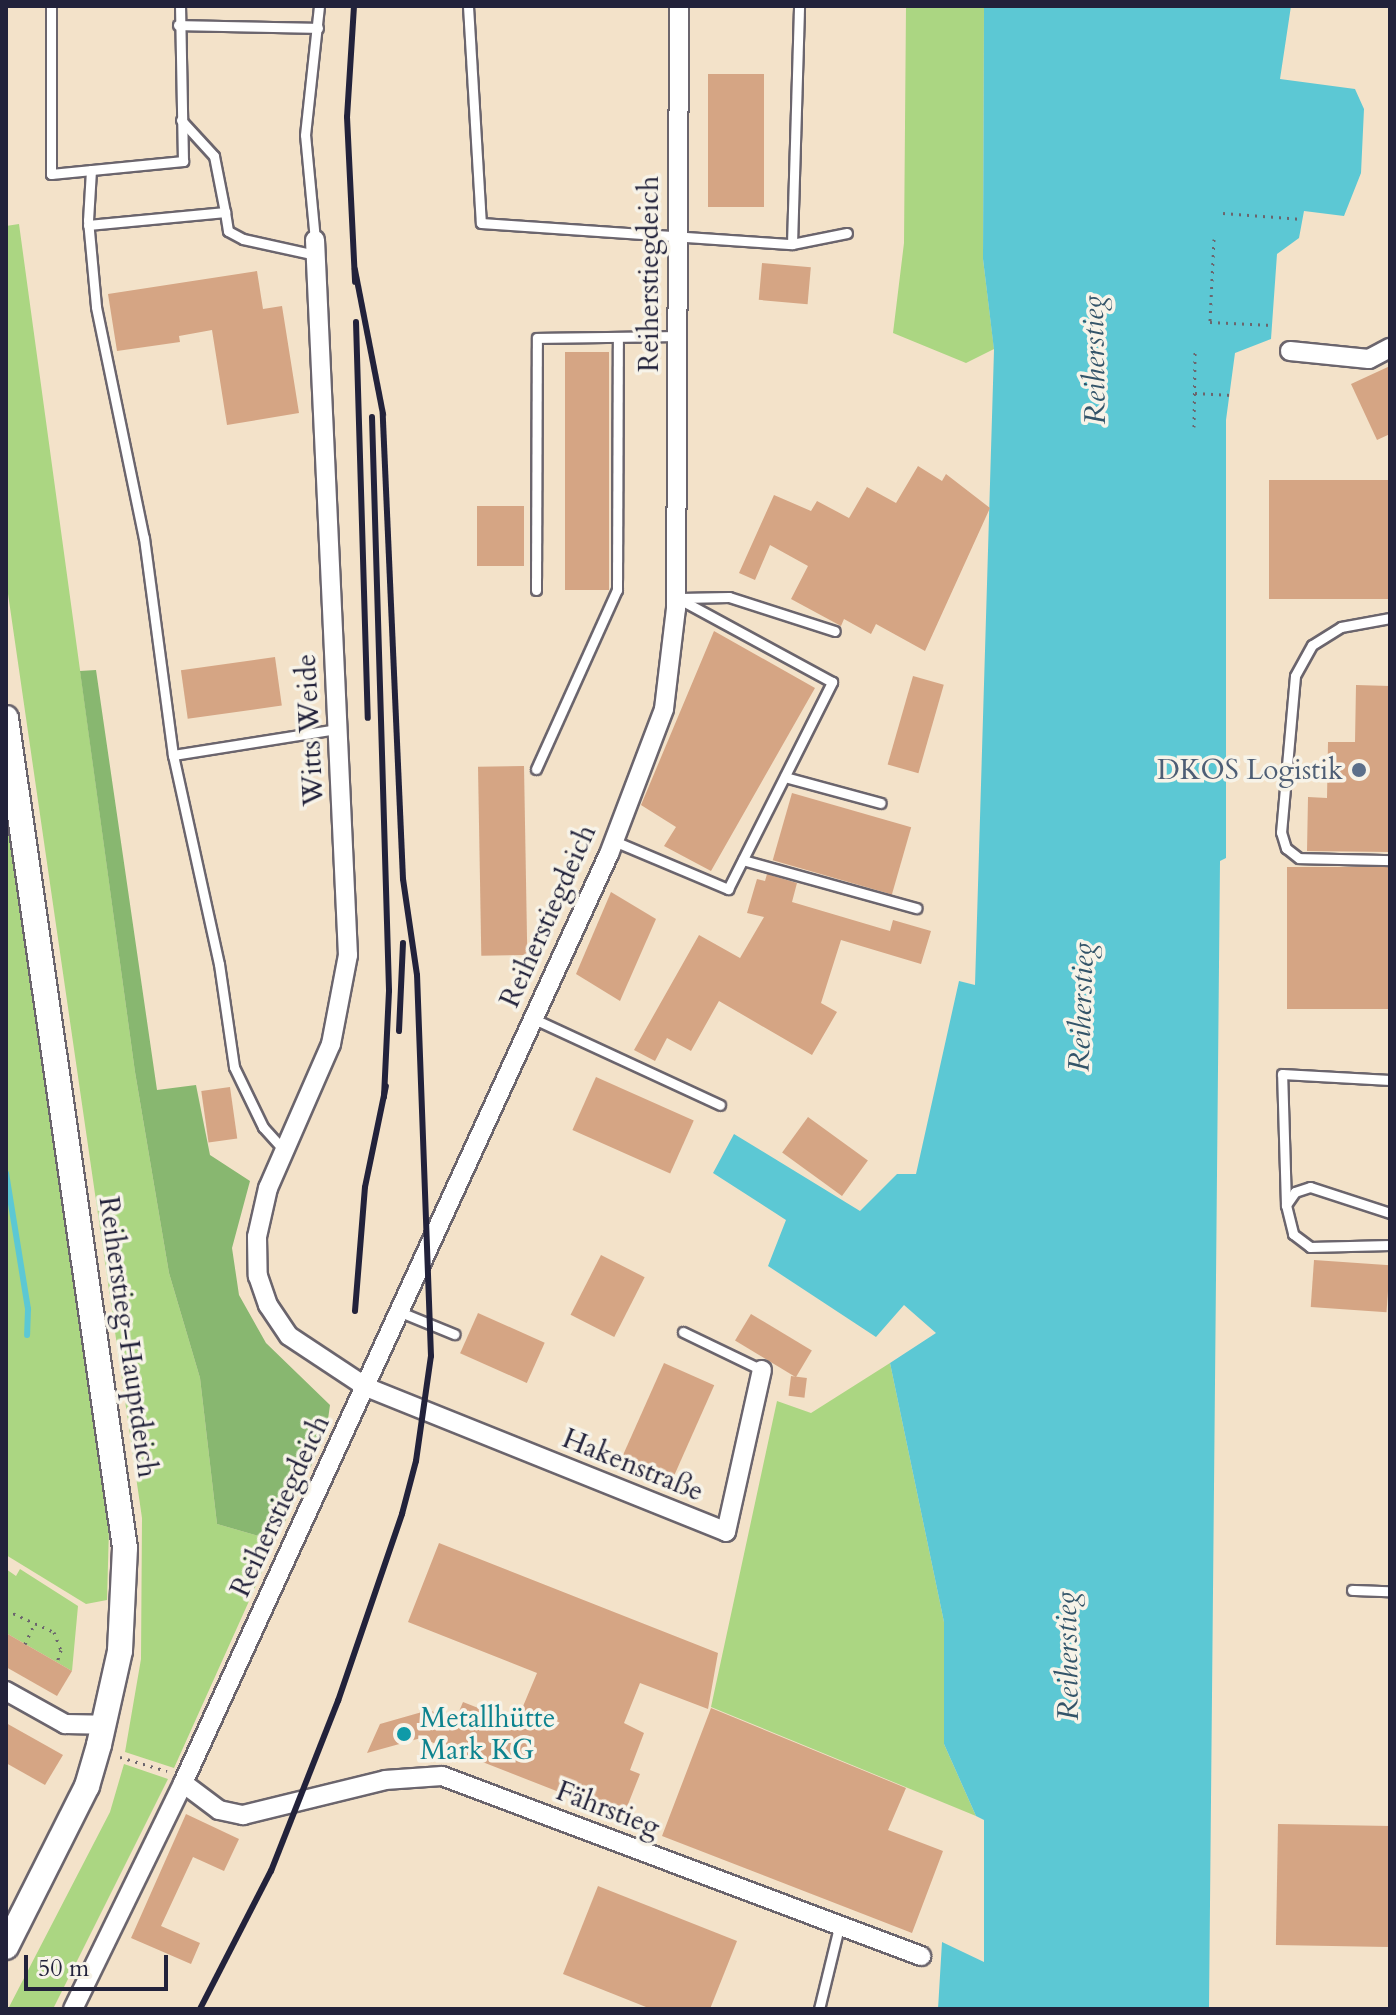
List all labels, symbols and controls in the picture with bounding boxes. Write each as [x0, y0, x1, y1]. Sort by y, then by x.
street label: Reiherstiegdeich [632, 176, 666, 372]
water label: Reiherstieg [1076, 295, 1114, 425]
street label: Witts Weide [289, 653, 331, 807]
place label: DKOS Logistik [1157, 753, 1343, 787]
marker: DKOS Logistik [1350, 761, 1368, 779]
street label: Reiherstiegdeich [493, 819, 603, 1013]
water label: Reiherstieg [1062, 942, 1102, 1072]
street label: Reiherstieg-Hauptdeich [92, 1194, 164, 1480]
street label: Reiherstiegdeich [223, 1410, 337, 1602]
street label: Hakenstraße [558, 1422, 708, 1508]
water label: Reiherstieg [1049, 1591, 1087, 1721]
place label: Metallhütte Mark KG [420, 1701, 555, 1767]
marker: Metallhütte Mark KG [395, 1725, 413, 1743]
street label: Fährstieg [551, 1774, 665, 1844]
scale bar [28, 1939, 172, 1989]
text: 50 m [38, 1952, 89, 1985]

